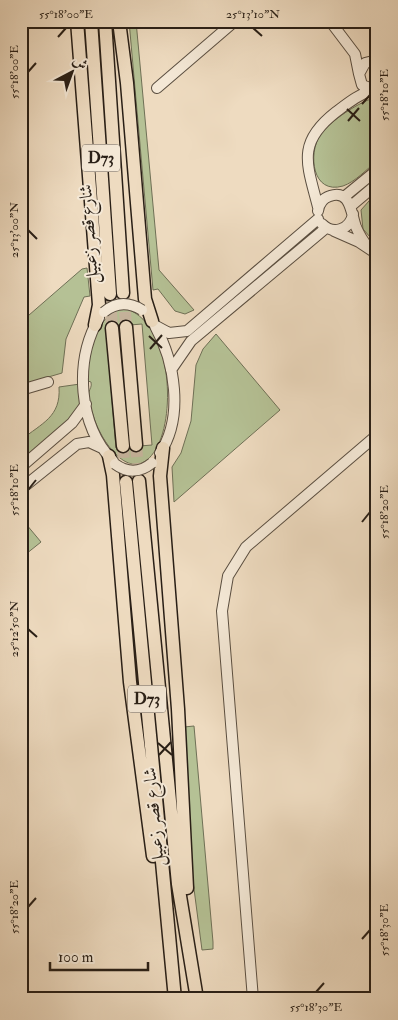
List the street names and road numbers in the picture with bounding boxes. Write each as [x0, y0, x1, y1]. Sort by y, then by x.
road number: D73 [82, 144, 120, 172]
street label: شارع قصر زعبيل [74, 183, 107, 284]
road number: D73 [128, 686, 166, 712]
street label: شارع قصر زعبيل [138, 766, 173, 868]

